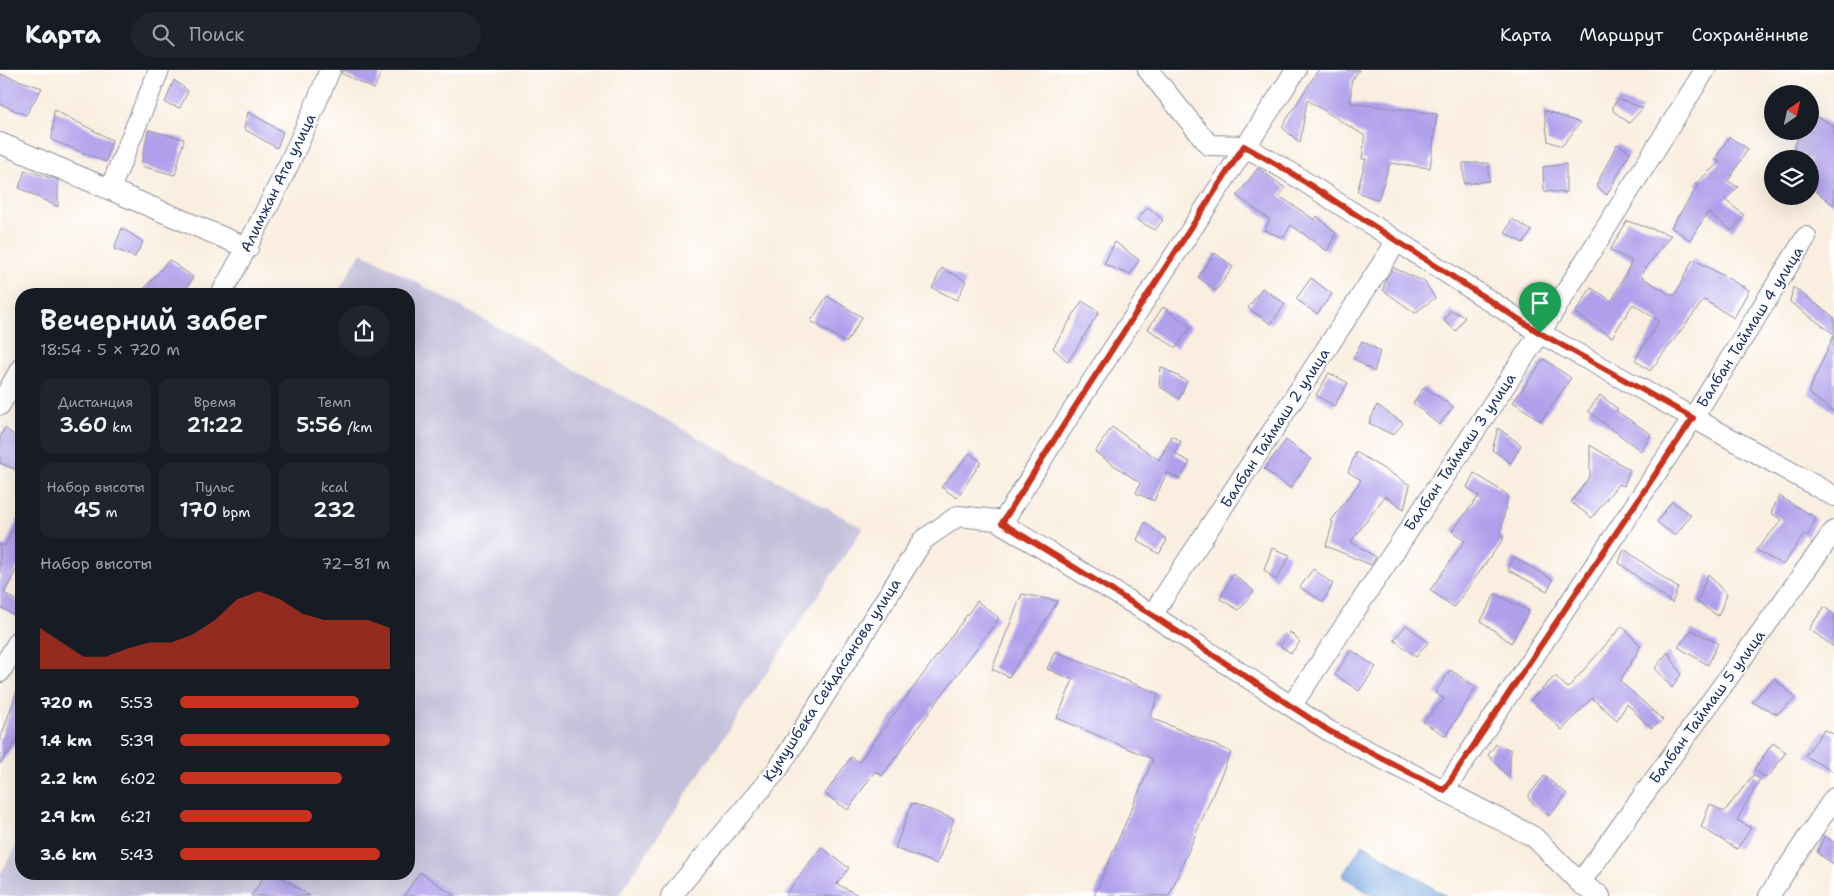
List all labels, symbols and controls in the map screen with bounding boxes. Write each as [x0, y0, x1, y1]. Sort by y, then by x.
search box [131, 12, 481, 57]
text: Карта [25, 19, 101, 51]
icon: search [149, 21, 177, 49]
text: Поиск [189, 22, 244, 47]
text: Карта [1500, 23, 1551, 47]
text: Маршрут [1579, 23, 1663, 47]
text: Сохранённые [1691, 23, 1809, 47]
north arrow [1764, 85, 1819, 140]
map controls [1764, 85, 1819, 205]
street label: Алимжан Ата улица [236, 110, 321, 256]
button: layers [1764, 150, 1819, 205]
street label: Балбан Таймаш 4 улица [1692, 242, 1808, 411]
pin [1519, 282, 1561, 333]
icon: arrive [1526, 289, 1554, 317]
text: Вечерний забег [40, 301, 267, 339]
button: share [338, 305, 390, 357]
text: 18:54 · 5 × 720 m [40, 339, 180, 360]
street label: Балбан Таймаш 2 улица [1216, 344, 1335, 512]
street label: Балбан Таймаш 3 улица [1400, 369, 1521, 535]
text: Дистанция [58, 393, 133, 411]
text: Время [194, 393, 236, 411]
text: Темп [317, 393, 351, 411]
text: 3.60 [59, 411, 108, 439]
text: 21:22 [187, 411, 243, 439]
text: 5:56 [296, 411, 343, 439]
text: km [108, 418, 132, 436]
text: /km [343, 418, 372, 436]
text: Набор высоты [47, 478, 145, 496]
text: Пульс [195, 478, 235, 496]
text: kcal [321, 478, 348, 496]
text: 45 [74, 496, 101, 524]
text: 170 [180, 496, 217, 524]
text: 232 [313, 496, 356, 524]
text: m [101, 503, 118, 521]
text: bpm [217, 503, 250, 521]
text: Набор высоты [40, 553, 152, 574]
text: 72–81 m [321, 553, 390, 574]
street label: Кумушбека Сейдасанова улица [759, 574, 906, 786]
street label: Балбан Таймаш 5 улица [1645, 626, 1770, 788]
text: 720 m [40, 692, 93, 713]
text: 5:53 [120, 692, 154, 713]
text: 1.4 km [40, 730, 92, 751]
text: 5:39 [120, 730, 154, 751]
text: 2.2 km [40, 768, 97, 789]
text: 6:02 [120, 768, 156, 789]
text: 2.9 km [40, 806, 95, 827]
text: 6:21 [120, 806, 151, 827]
text: 3.6 km [40, 844, 97, 865]
text: 5:43 [120, 844, 154, 865]

